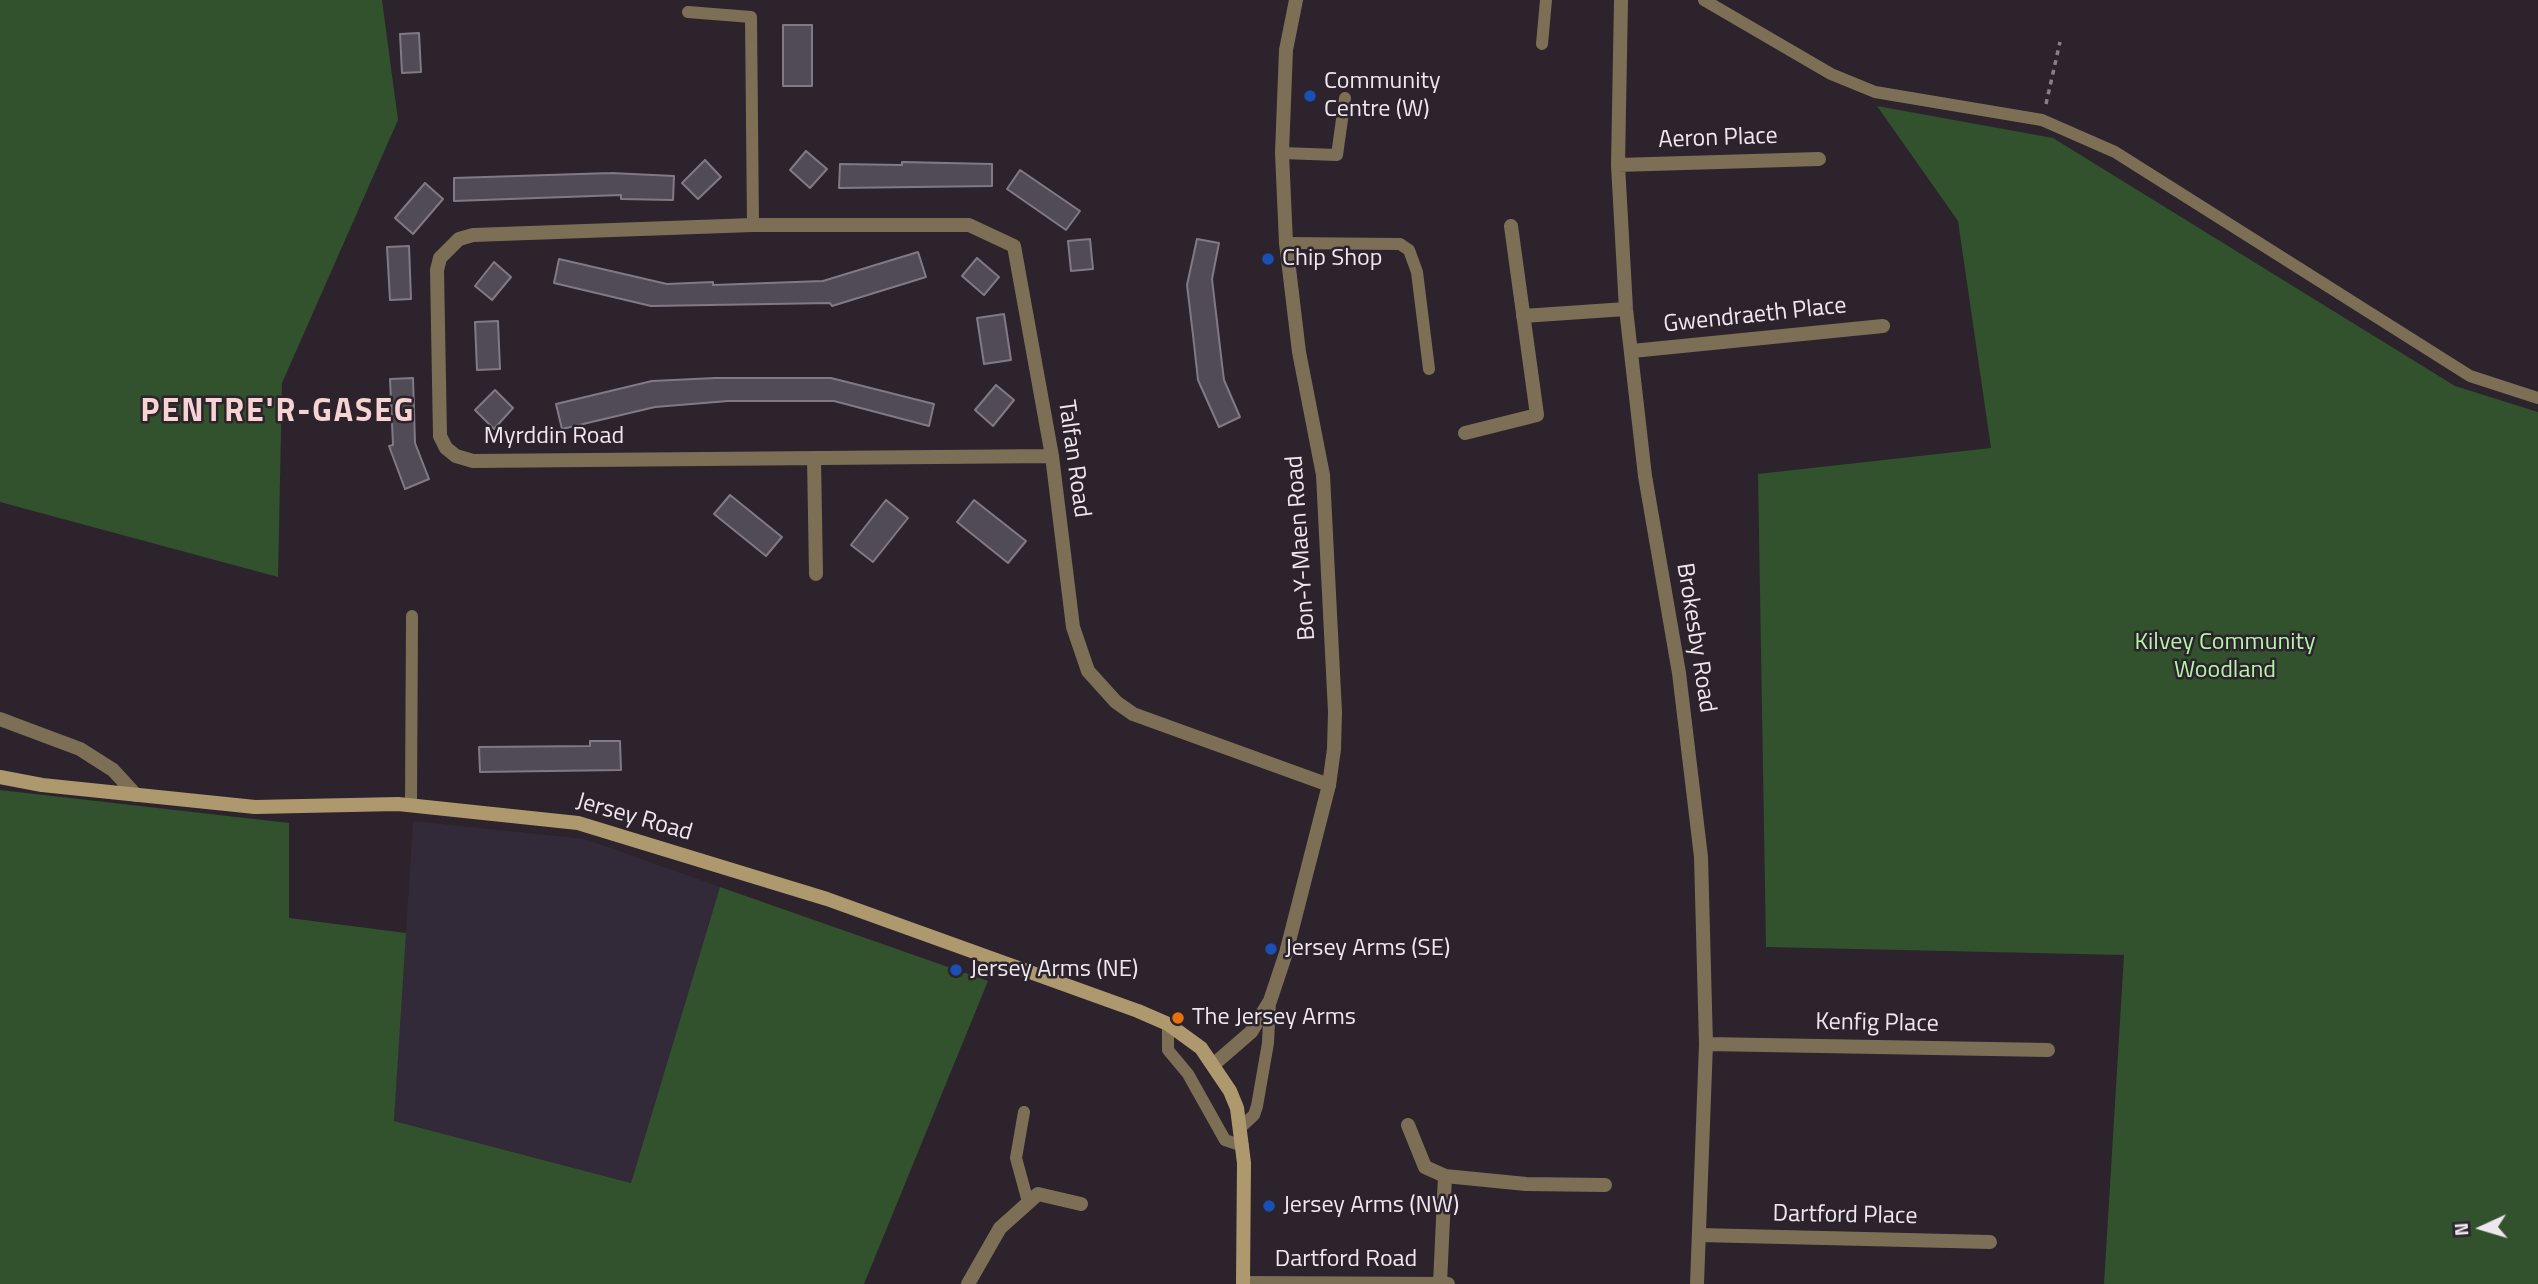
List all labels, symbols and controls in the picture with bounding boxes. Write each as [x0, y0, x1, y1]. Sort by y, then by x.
place label: Community Centre (W) [1324, 68, 1441, 124]
marker: Community Centre (W) [1302, 88, 1318, 104]
street label: Aeron Place [1658, 123, 1778, 155]
place label: Chip Shop [1282, 245, 1382, 273]
marker: Chip Shop [1260, 251, 1276, 267]
street label: Gwendraeth Place [1662, 292, 1848, 340]
district label: PENTRE'R-GASEG [142, 394, 414, 432]
street label: Talfan Road [1051, 398, 1095, 520]
street label: Myrddin Road [484, 423, 624, 451]
street label: Bon-Y-Maen Road [1281, 455, 1323, 641]
street label: Brokesby Road [1669, 561, 1721, 715]
park label: Kilvey Community Woodland [2134, 629, 2316, 685]
street label: Jersey Road [573, 788, 695, 848]
place label: Jersey Arms (SE) [1285, 935, 1450, 963]
marker: Jersey Arms (SE) [1263, 941, 1279, 957]
place label: Jersey Arms (NE) [970, 956, 1138, 984]
marker: Jersey Arms (NE) [948, 962, 964, 978]
place label: The Jersey Arms [1192, 1004, 1356, 1032]
street label: Kenfig Place [1815, 1009, 1939, 1039]
marker: The Jersey Arms [1170, 1010, 1186, 1026]
place label: Jersey Arms (NW) [1283, 1192, 1459, 1220]
north arrow [2447, 1193, 2517, 1263]
marker: Jersey Arms (NW) [1261, 1198, 1277, 1214]
street label: Dartford Place [1772, 1200, 1918, 1232]
text: N [2446, 1222, 2475, 1237]
street label: Dartford Road [1275, 1246, 1417, 1274]

